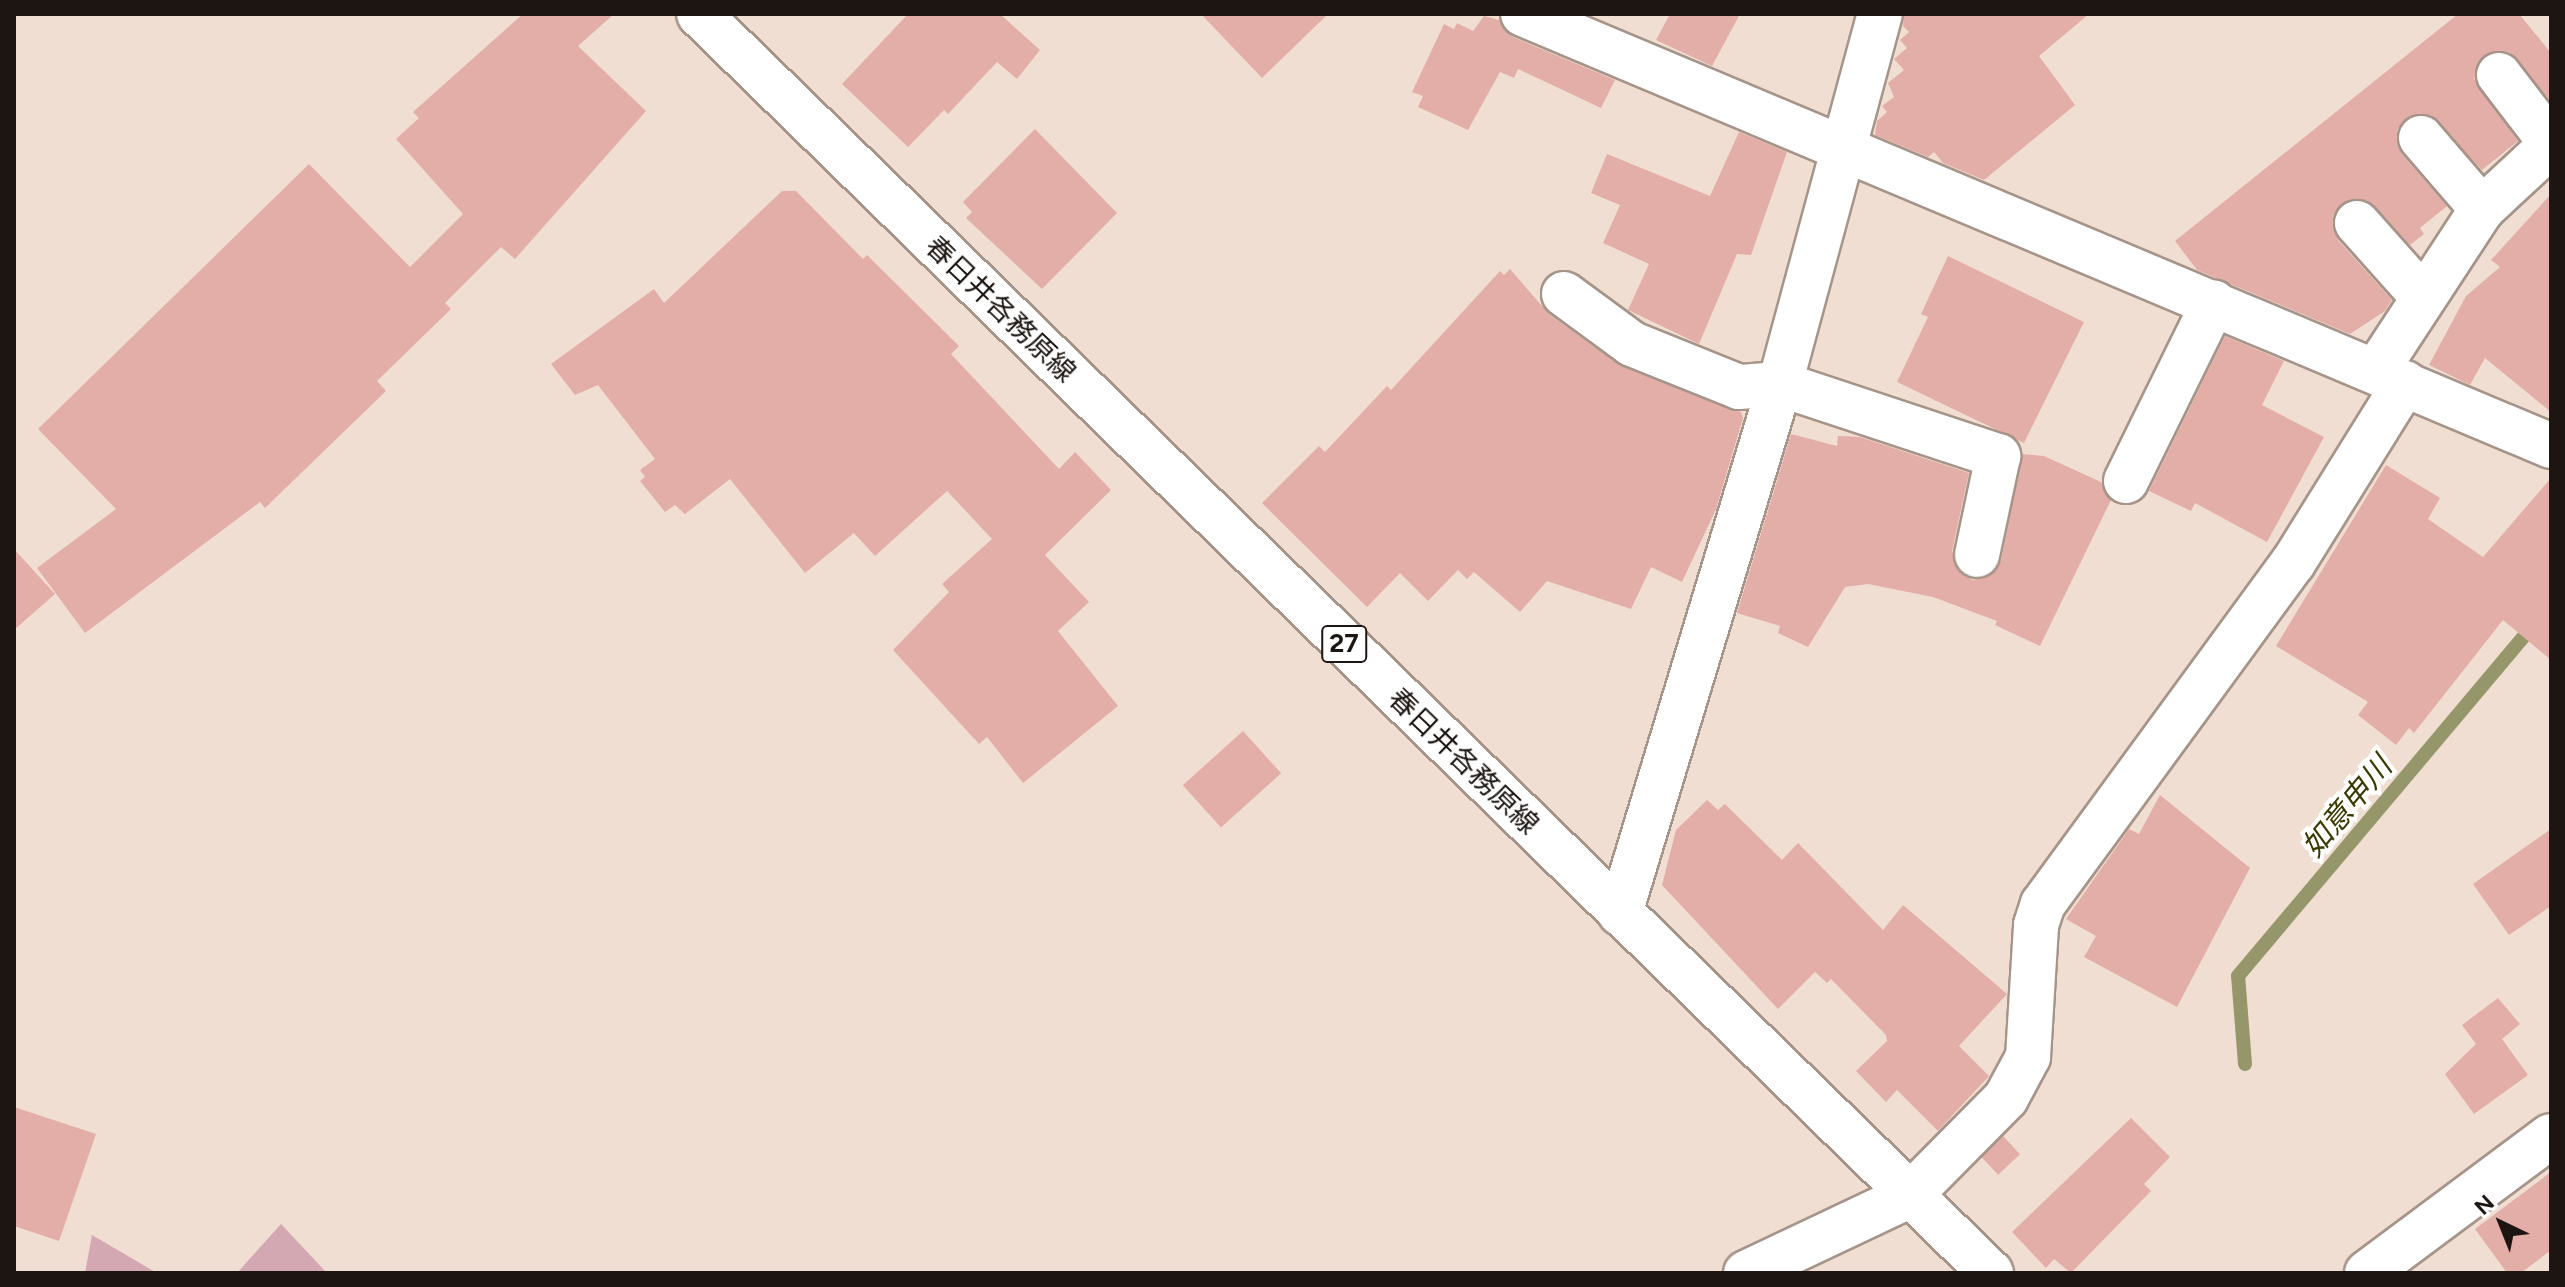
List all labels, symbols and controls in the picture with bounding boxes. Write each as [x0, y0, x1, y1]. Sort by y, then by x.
street label: 春日井各務原線 [919, 229, 1083, 389]
road number: 27 [1320, 622, 1368, 666]
street label: 春日井各務原線 [1382, 681, 1546, 841]
water label: 如意申川 [2295, 749, 2399, 865]
north arrow [2461, 1183, 2541, 1263]
text: N [2469, 1189, 2500, 1221]

